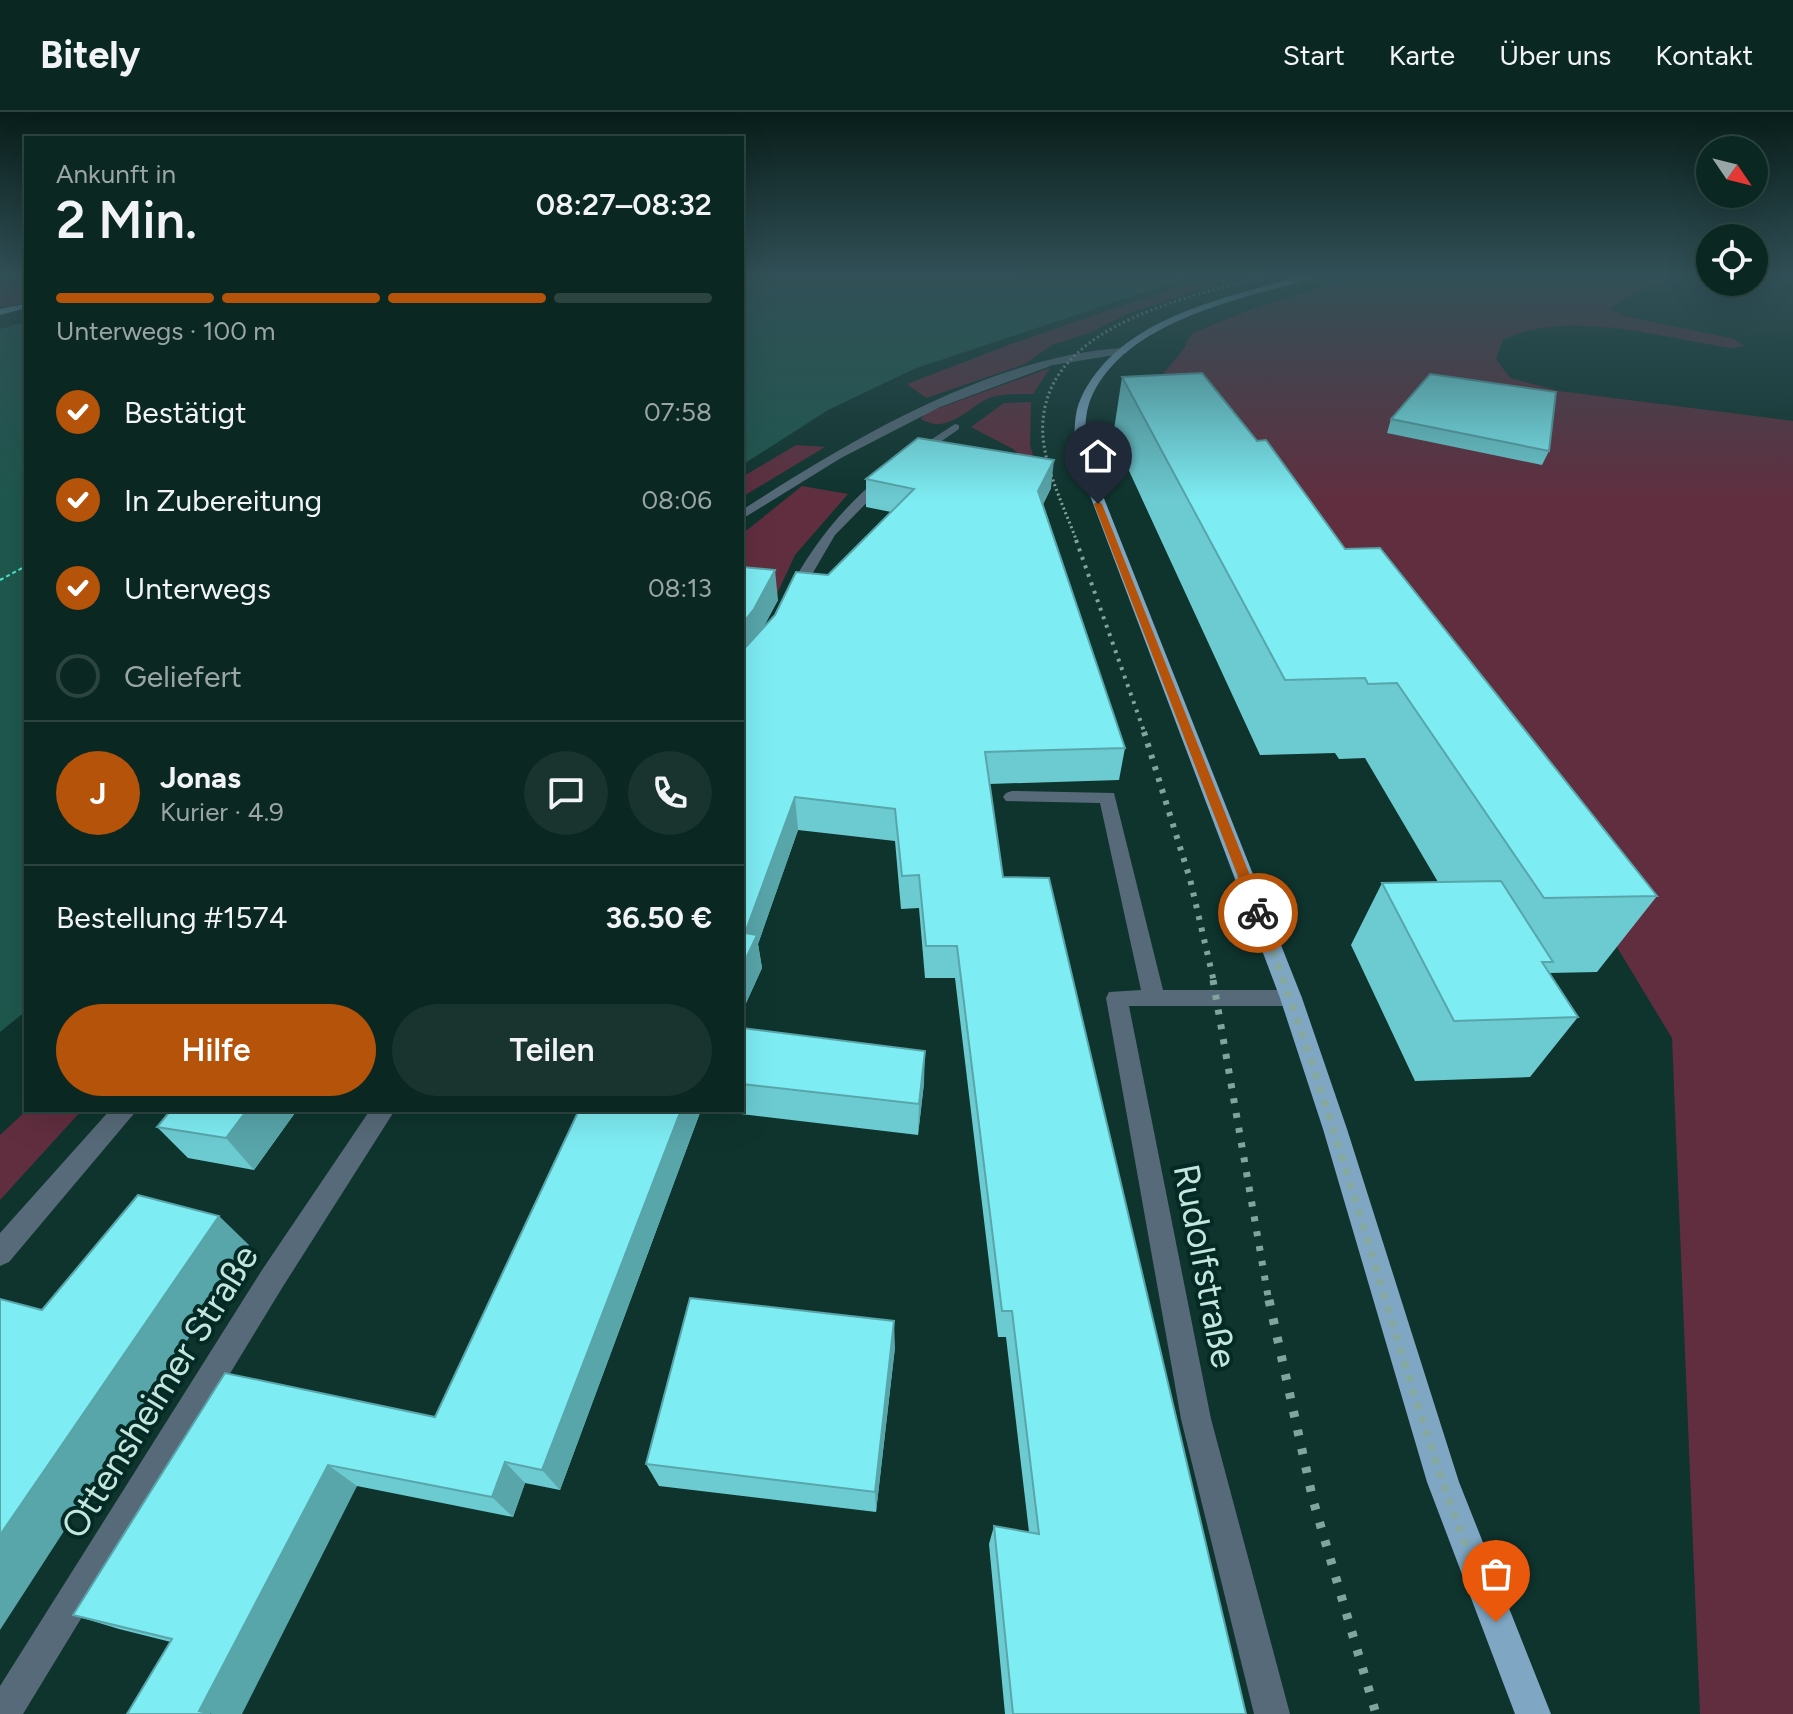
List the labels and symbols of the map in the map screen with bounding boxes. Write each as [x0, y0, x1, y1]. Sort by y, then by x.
north arrow [1696, 136, 1768, 208]
pin [1064, 422, 1132, 504]
courier [1218, 873, 1298, 953]
street label: Rudolfstraße [1165, 1161, 1246, 1372]
street label: Ottensheimer Straße [52, 1237, 267, 1546]
pin [1462, 1540, 1530, 1622]

